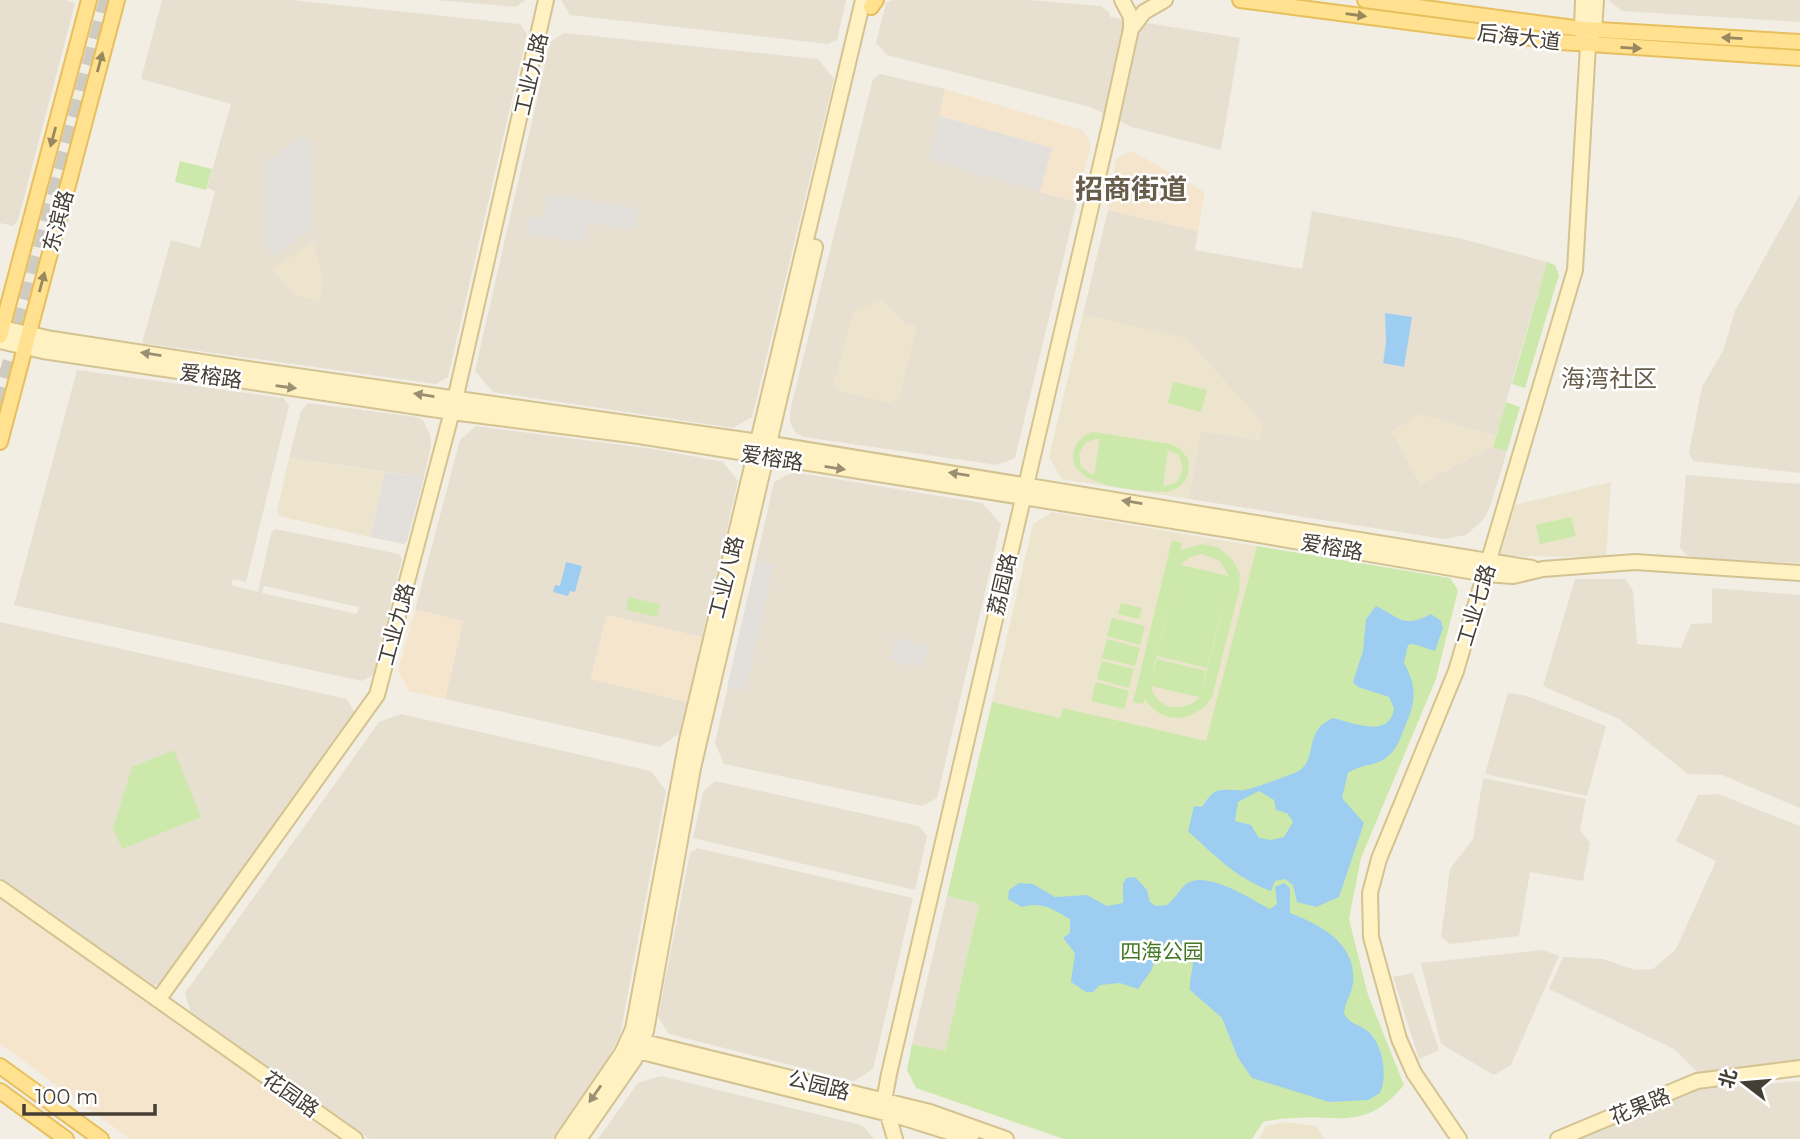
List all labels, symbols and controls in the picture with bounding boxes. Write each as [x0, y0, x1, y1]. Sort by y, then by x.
one-way arrow [1346, 10, 1368, 21]
street label: 后海大道 [1476, 19, 1562, 55]
street label: 工业九路 [509, 30, 553, 118]
one-way arrow [1721, 33, 1743, 44]
one-way arrow [1620, 43, 1642, 54]
one-way arrow [96, 51, 106, 72]
one-way arrow [47, 127, 57, 148]
district label: 招商街道 [1075, 172, 1187, 206]
street label: 东滨路 [38, 187, 78, 255]
one-way arrow [37, 270, 48, 292]
one-way arrow [140, 348, 162, 359]
street label: 爱榕路 [178, 359, 244, 393]
district label: 海湾社区 [1561, 364, 1657, 393]
one-way arrow [275, 382, 297, 393]
one-way arrow [413, 389, 435, 400]
street label: 爱榕路 [739, 441, 805, 475]
one-way arrow [824, 463, 846, 474]
one-way arrow [948, 468, 970, 479]
one-way arrow [1121, 496, 1143, 507]
street label: 爱榕路 [1299, 529, 1365, 565]
street label: 工业八路 [704, 533, 748, 621]
street label: 荔园路 [983, 550, 1021, 618]
street label: 工业七路 [1452, 561, 1500, 649]
street label: 工业九路 [373, 580, 419, 668]
park label: 四海公园 [1120, 939, 1204, 964]
north arrow [1709, 1048, 1779, 1118]
street label: 公园路 [785, 1065, 853, 1105]
street label: 花园路 [258, 1066, 324, 1122]
text: 北 [1714, 1066, 1742, 1091]
scale bar [24, 1072, 156, 1116]
street label: 花果路 [1606, 1083, 1674, 1129]
text: 100 m [35, 1084, 98, 1109]
one-way arrow [588, 1085, 602, 1103]

